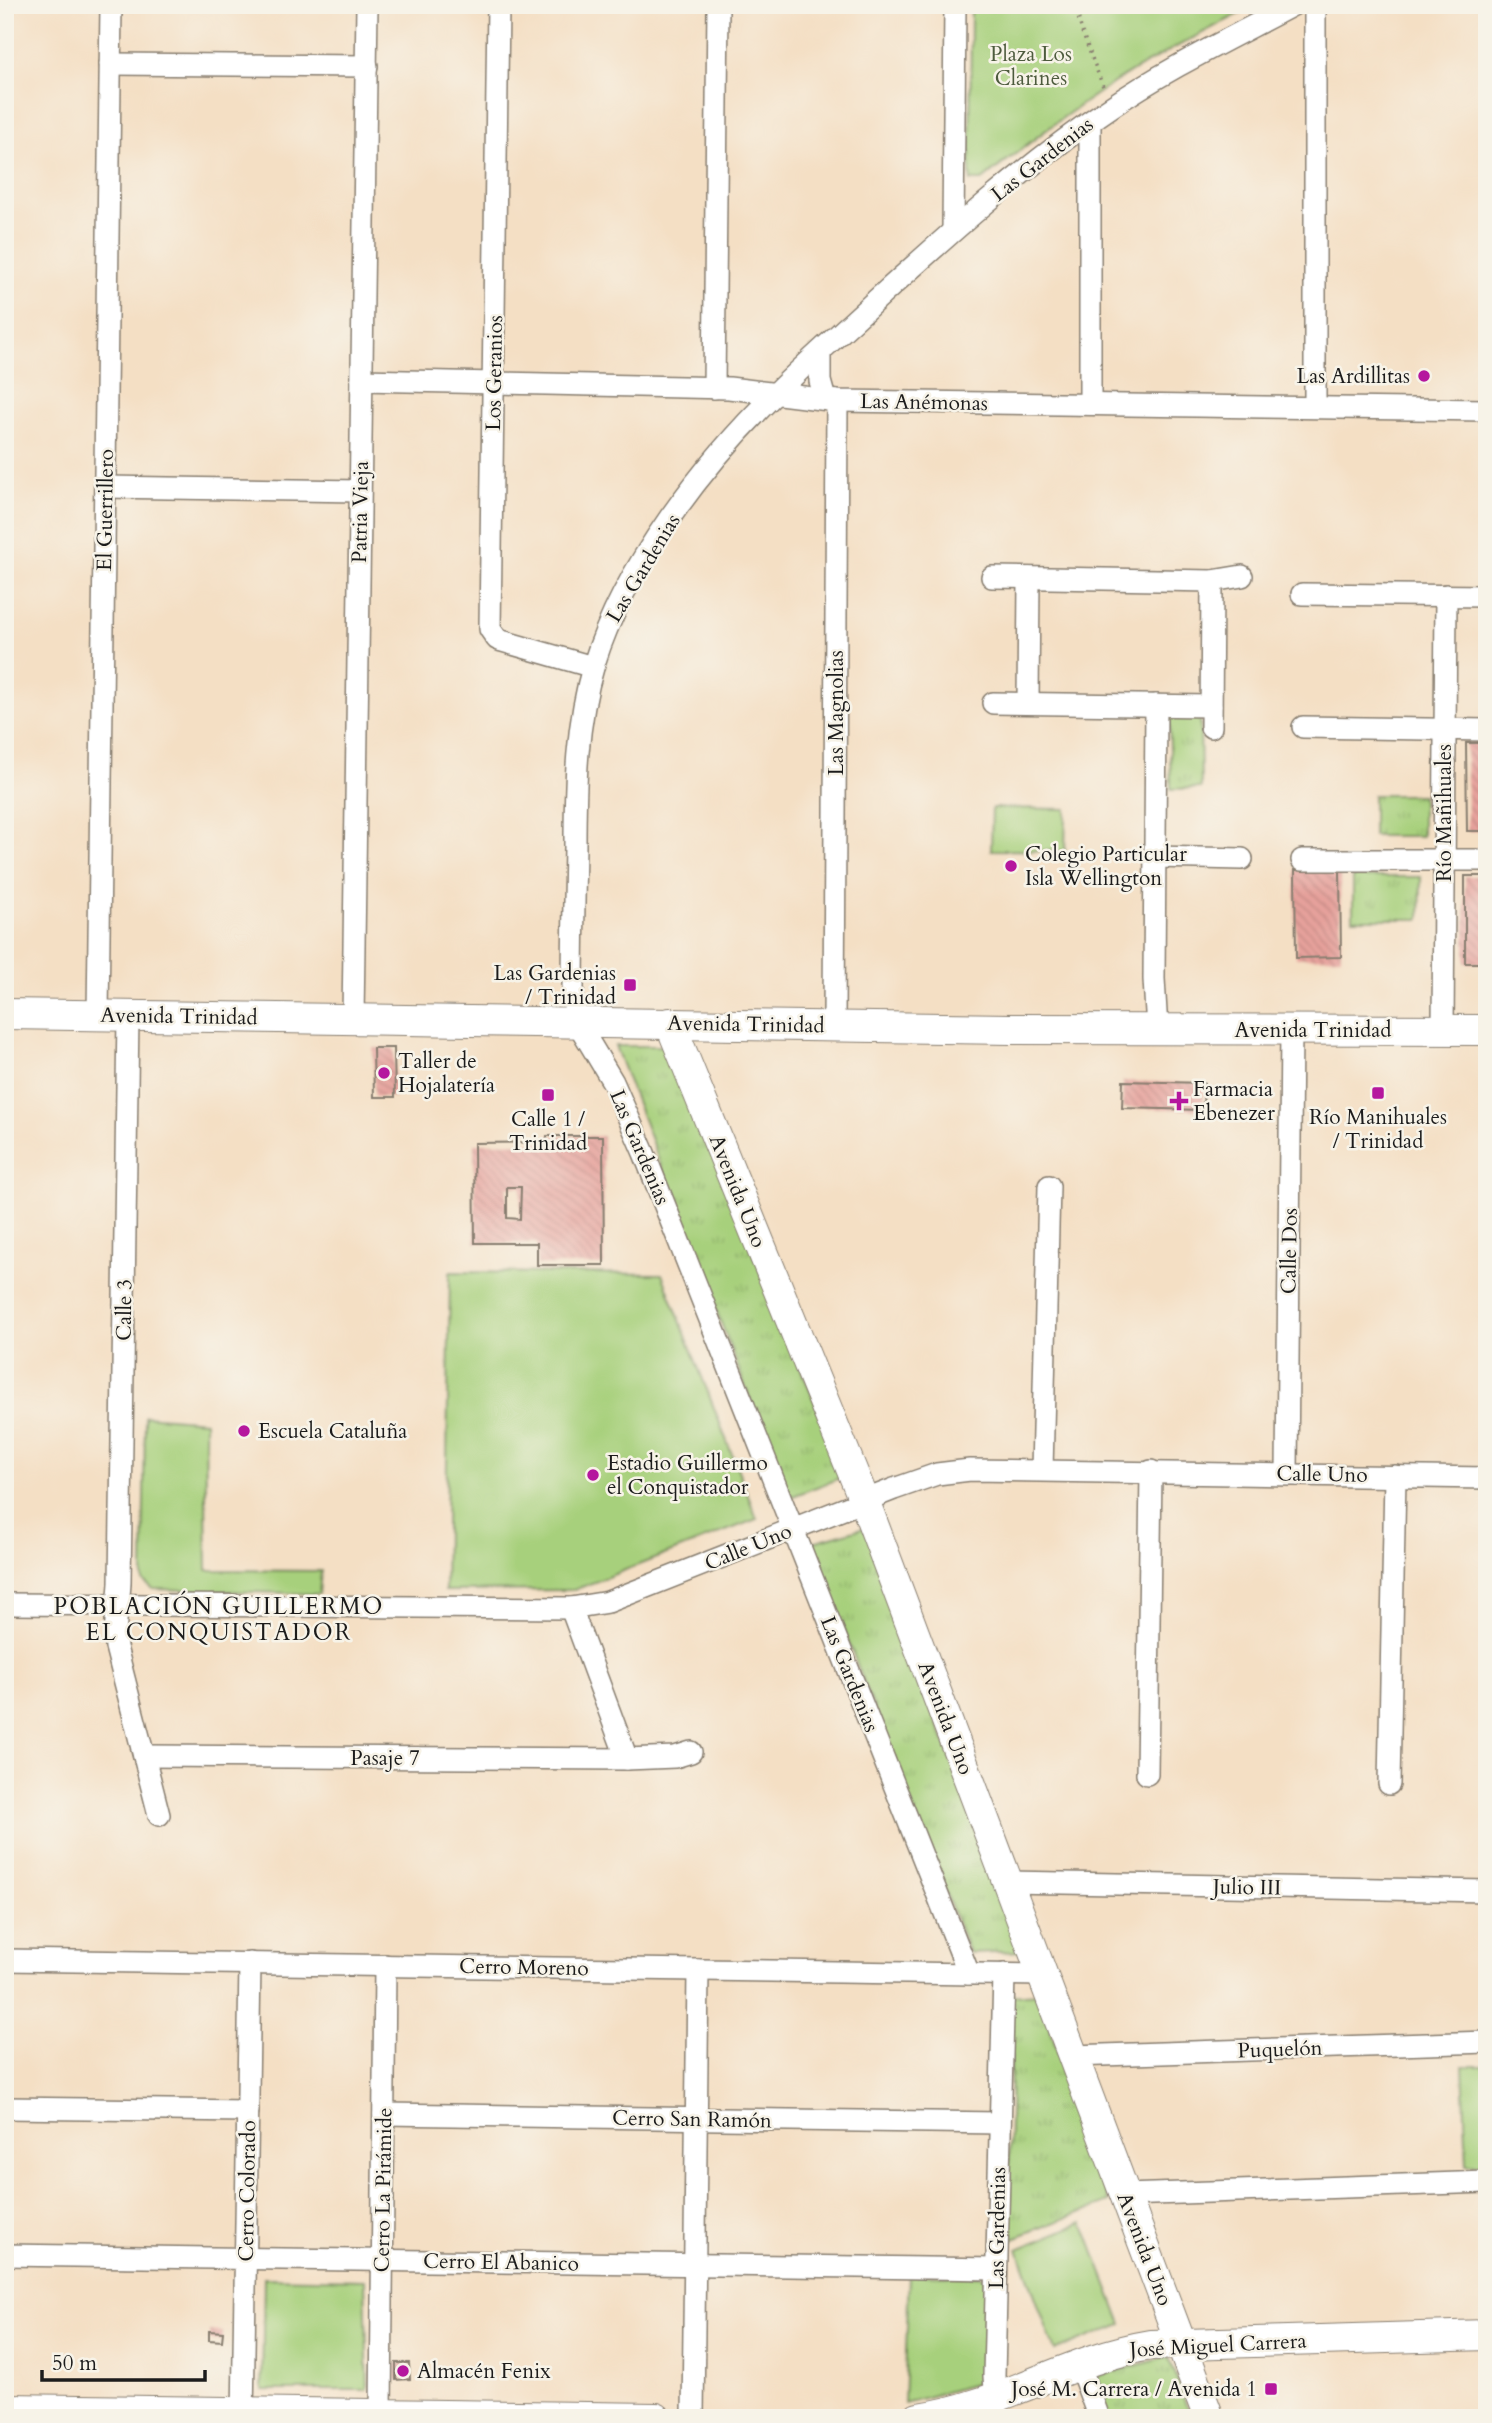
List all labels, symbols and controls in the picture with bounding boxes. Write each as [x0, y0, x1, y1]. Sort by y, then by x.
park label: Plaza Los Clarines [990, 40, 1072, 93]
street label: Las Gardenias [985, 110, 1099, 209]
street label: Los Geranios [479, 315, 510, 431]
place label: Las Ardillitas [1297, 362, 1410, 391]
marker: Las Ardillitas [1416, 368, 1432, 384]
street label: Las Anémonas [860, 387, 988, 418]
street label: El Guerrillero [90, 449, 121, 571]
street label: Patria Vieja [345, 461, 376, 563]
street label: Las Gardenias [599, 508, 687, 628]
street label: Las Magnolias [822, 650, 851, 776]
street label: Río Mañihuales [1430, 744, 1459, 882]
place label: Colegio Particular Isla Wellington [1025, 840, 1187, 893]
marker: Colegio Particular Isla Wellington [1003, 858, 1019, 874]
place label: Las Gardenias / Trinidad [494, 959, 616, 1012]
marker: Las Gardenias / Trinidad [622, 977, 638, 993]
street label: Avenida Trinidad [100, 1001, 258, 1032]
street label: Avenida Trinidad [667, 1009, 825, 1040]
street label: Avenida Trinidad [1234, 1016, 1392, 1045]
place label: Taller de Hojalatería [398, 1047, 495, 1100]
marker: Taller de Hojalatería [376, 1065, 392, 1081]
place label: Farmacia Ebenezer [1193, 1075, 1275, 1128]
street label: Las Gardenias [602, 1085, 677, 1209]
marker: Río Manihuales / Trinidad [1370, 1085, 1386, 1101]
marker: Calle 1 / Trinidad [540, 1087, 556, 1103]
marker: Farmacia Ebenezer [1171, 1093, 1187, 1109]
place label: Río Manihuales / Trinidad [1309, 1103, 1447, 1156]
place label: Calle 1 / Trinidad [509, 1105, 587, 1158]
street label: Avenida Uno [702, 1130, 773, 1252]
street label: Calle Dos [1274, 1208, 1305, 1294]
street label: Calle 3 [109, 1279, 140, 1341]
place label: Escuela Cataluña [258, 1417, 407, 1446]
marker: Escuela Cataluña [236, 1423, 252, 1439]
place label: Estadio Guillermo el Conquistador [607, 1449, 768, 1502]
street label: Calle Uno [1276, 1459, 1368, 1490]
marker: Estadio Guillermo el Conquistador [585, 1467, 601, 1483]
street label: Calle Uno [700, 1517, 796, 1578]
district label: POBLACIÓN GUILLERMO EL CONQUISTADOR [54, 1590, 384, 1648]
street label: Las Gardenias [813, 1612, 886, 1736]
street label: Avenida Uno [911, 1657, 980, 1779]
street label: Pasaje 7 [350, 1744, 420, 1773]
street label: Julio III [1210, 1872, 1281, 1903]
street label: Cerro Moreno [459, 1952, 589, 1983]
street label: Puquelón [1237, 2034, 1323, 2065]
street label: Cerro San Ramón [612, 2104, 772, 2135]
street label: Cerro La Pirámide [368, 2107, 399, 2273]
street label: Cerro Colorado [232, 2120, 263, 2262]
street label: Las Gardenias [982, 2167, 1013, 2289]
street label: Avenida Uno [1110, 2188, 1179, 2310]
street label: Cerro El Abanico [423, 2247, 579, 2278]
street label: José Miguel Carrera [1126, 2326, 1307, 2365]
scale bar [42, 2339, 205, 2383]
text: 50 m [52, 2349, 97, 2378]
place label: Almacén Fenix [417, 2357, 551, 2386]
marker: Almacén Fenix [395, 2363, 411, 2379]
place label: José M. Carrera / Avenida 1 [1008, 2375, 1257, 2404]
marker: José M. Carrera / Avenida 1 [1263, 2381, 1279, 2397]

